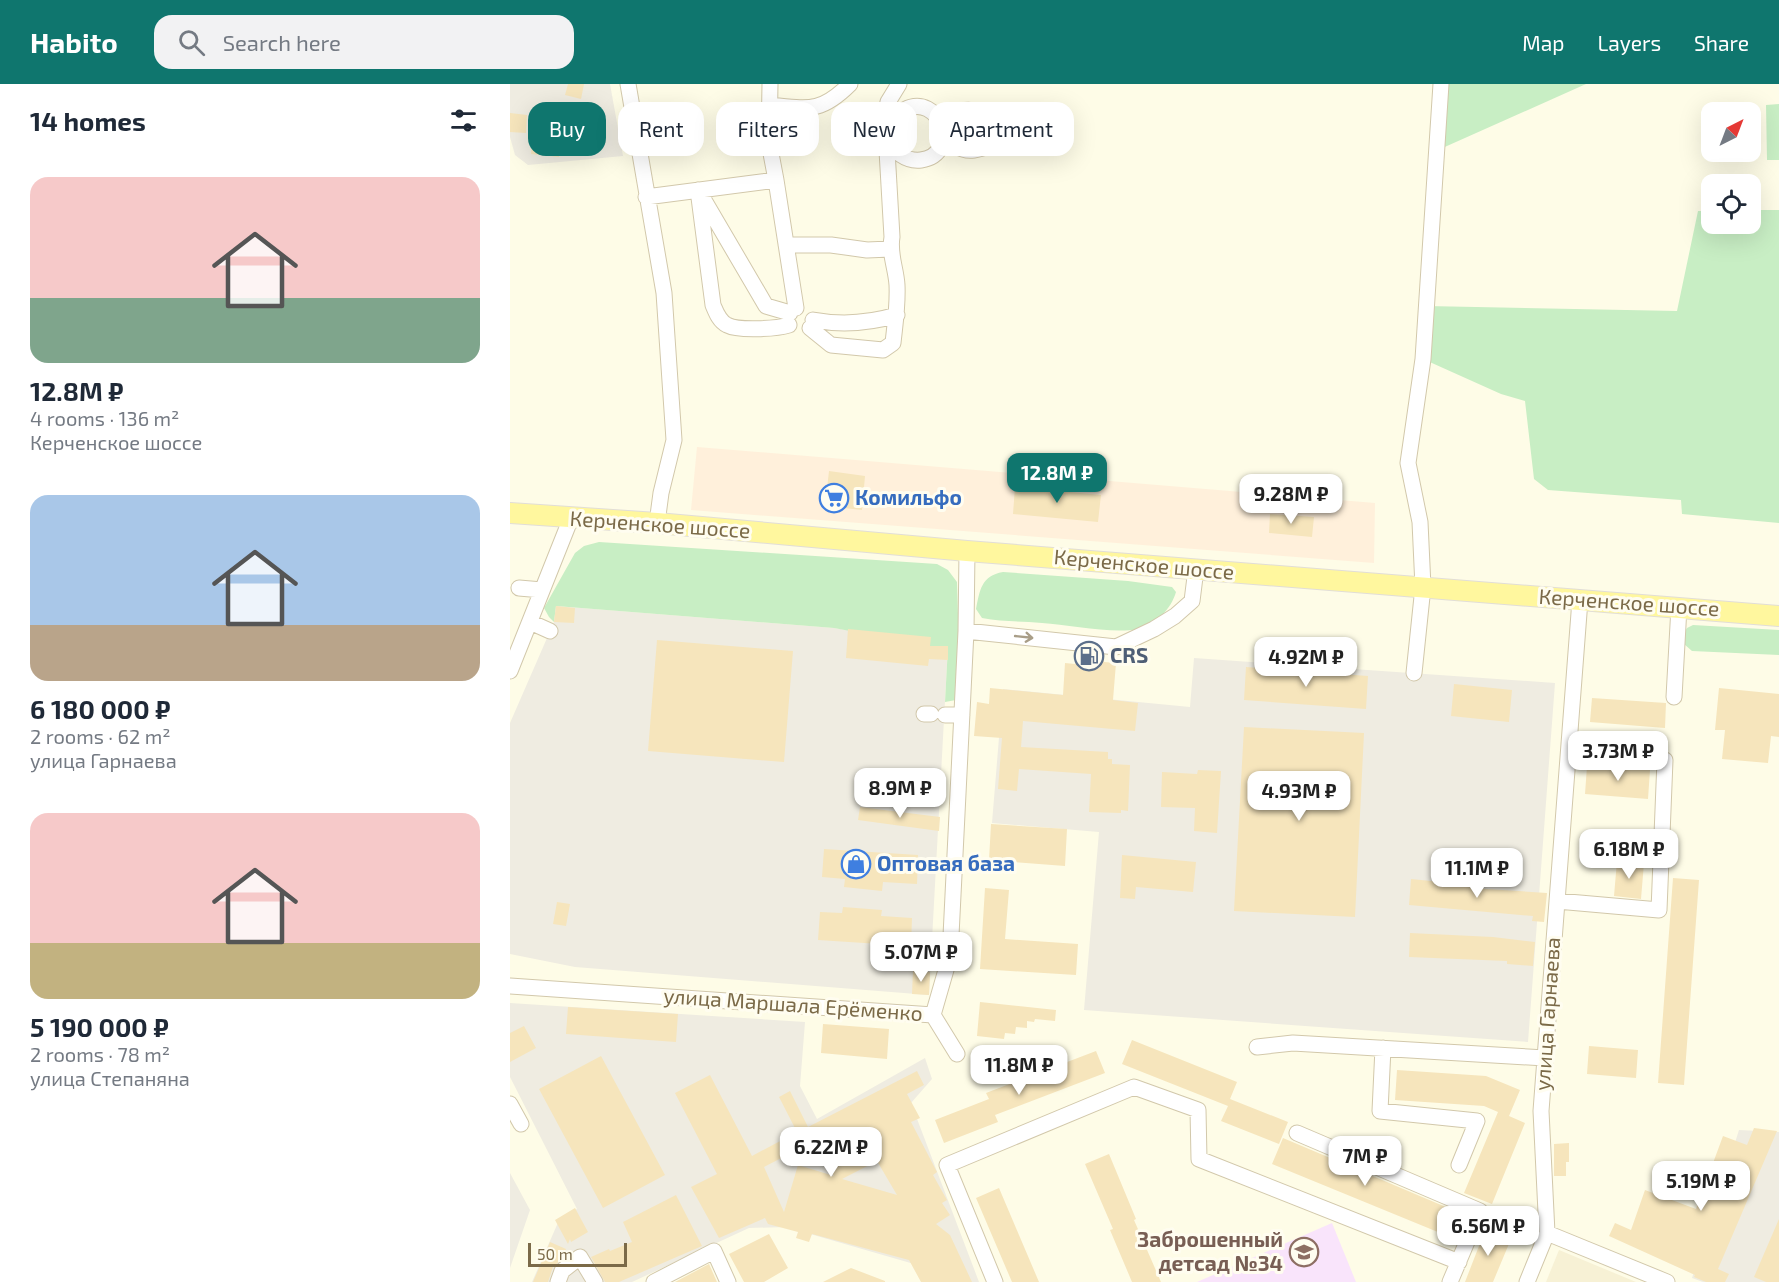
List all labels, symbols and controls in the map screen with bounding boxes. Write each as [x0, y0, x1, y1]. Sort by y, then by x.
search box [154, 15, 574, 69]
text: Habito [30, 25, 118, 59]
icon: search [175, 26, 208, 59]
text: Search here [223, 29, 341, 55]
text: Map [1522, 30, 1564, 55]
text: Layers [1597, 30, 1661, 55]
text: Share [1694, 30, 1749, 55]
chip: Buy [528, 102, 606, 156]
chip: Rent [618, 102, 704, 156]
chip: Filters [716, 102, 819, 156]
chip: New [831, 102, 917, 156]
chip: Apartment [929, 102, 1074, 156]
north arrow [1701, 102, 1761, 162]
map controls [1701, 102, 1761, 234]
icon: filters [447, 104, 480, 137]
text: 14 homes [30, 105, 146, 136]
button: locate [1701, 174, 1761, 234]
icon: home [201, 216, 309, 324]
text: 12.8M ₽ [30, 375, 124, 406]
text: 4 rooms · 136 m² [30, 406, 179, 430]
text: Керченское шоссе [30, 430, 202, 454]
pin: 12.8M ₽ [1002, 453, 1112, 504]
text: 12.8M ₽ [1021, 460, 1093, 484]
pin: 9.28M ₽ [1236, 474, 1346, 525]
text: 9.28M ₽ [1253, 481, 1329, 505]
supermarket icon: Комильфо [818, 482, 850, 514]
place label: Комильфо [855, 484, 962, 509]
street label: Керченское шоссе [569, 505, 751, 542]
icon: home [201, 534, 309, 642]
street label: Керченское шоссе [1053, 543, 1235, 584]
street label: Керченское шоссе [1538, 583, 1720, 620]
one-way arrow [1014, 632, 1034, 643]
pin: 4.92M ₽ [1251, 637, 1361, 688]
fuel station icon: CRS [1073, 640, 1105, 672]
place label: CRS [1110, 642, 1148, 667]
text: 4.92M ₽ [1268, 644, 1344, 668]
text: 6 180 000 ₽ [30, 693, 171, 724]
text: 2 rooms · 62 m² [30, 724, 170, 748]
pin: 3.73M ₽ [1563, 731, 1673, 782]
text: 3.73M ₽ [1582, 738, 1654, 762]
text: улица Гарнаева [30, 748, 177, 772]
pin: 8.9M ₽ [851, 768, 949, 819]
pin: 4.93M ₽ [1244, 771, 1354, 822]
text: 8.9M ₽ [868, 775, 932, 799]
text: 4.93M ₽ [1261, 778, 1337, 802]
pin: 6.18M ₽ [1574, 829, 1684, 880]
text: 6.18M ₽ [1593, 836, 1665, 860]
shop icon: Оптовая база [840, 848, 872, 880]
pin: 11.1M ₽ [1422, 848, 1532, 899]
place label: Оптовая база [877, 850, 1015, 875]
icon: home [201, 852, 309, 960]
text: 11.1M ₽ [1445, 855, 1509, 879]
pin: 5.07M ₽ [866, 932, 976, 983]
street label: улица Гарнаева [1529, 936, 1565, 1092]
text: 5.07M ₽ [884, 939, 958, 963]
street label: улица Маршала Ерёменко [663, 982, 924, 1026]
text: 5 190 000 ₽ [30, 1011, 169, 1042]
text: 2 rooms · 78 m² [30, 1042, 170, 1066]
pin: 11.8M ₽ [964, 1045, 1074, 1096]
text: 11.8M ₽ [984, 1052, 1054, 1076]
text: улица Степаняна [30, 1066, 190, 1090]
pin: 6.22M ₽ [776, 1127, 886, 1178]
text: 6.22M ₽ [794, 1134, 868, 1158]
pin: 7M ₽ [1329, 1136, 1401, 1187]
text: 7M ₽ [1343, 1143, 1388, 1167]
pin: 5.19M ₽ [1646, 1161, 1756, 1212]
text: 5.19M ₽ [1666, 1168, 1736, 1192]
pin: 6.56M ₽ [1433, 1206, 1543, 1257]
text: 6.56M ₽ [1451, 1213, 1525, 1237]
place label: Заброшенный детсад №34 [1137, 1226, 1283, 1275]
school or university icon: Заброшенный детсад №34 [1288, 1236, 1320, 1268]
scale bar [528, 1240, 627, 1268]
text: 50 m [537, 1244, 573, 1263]

